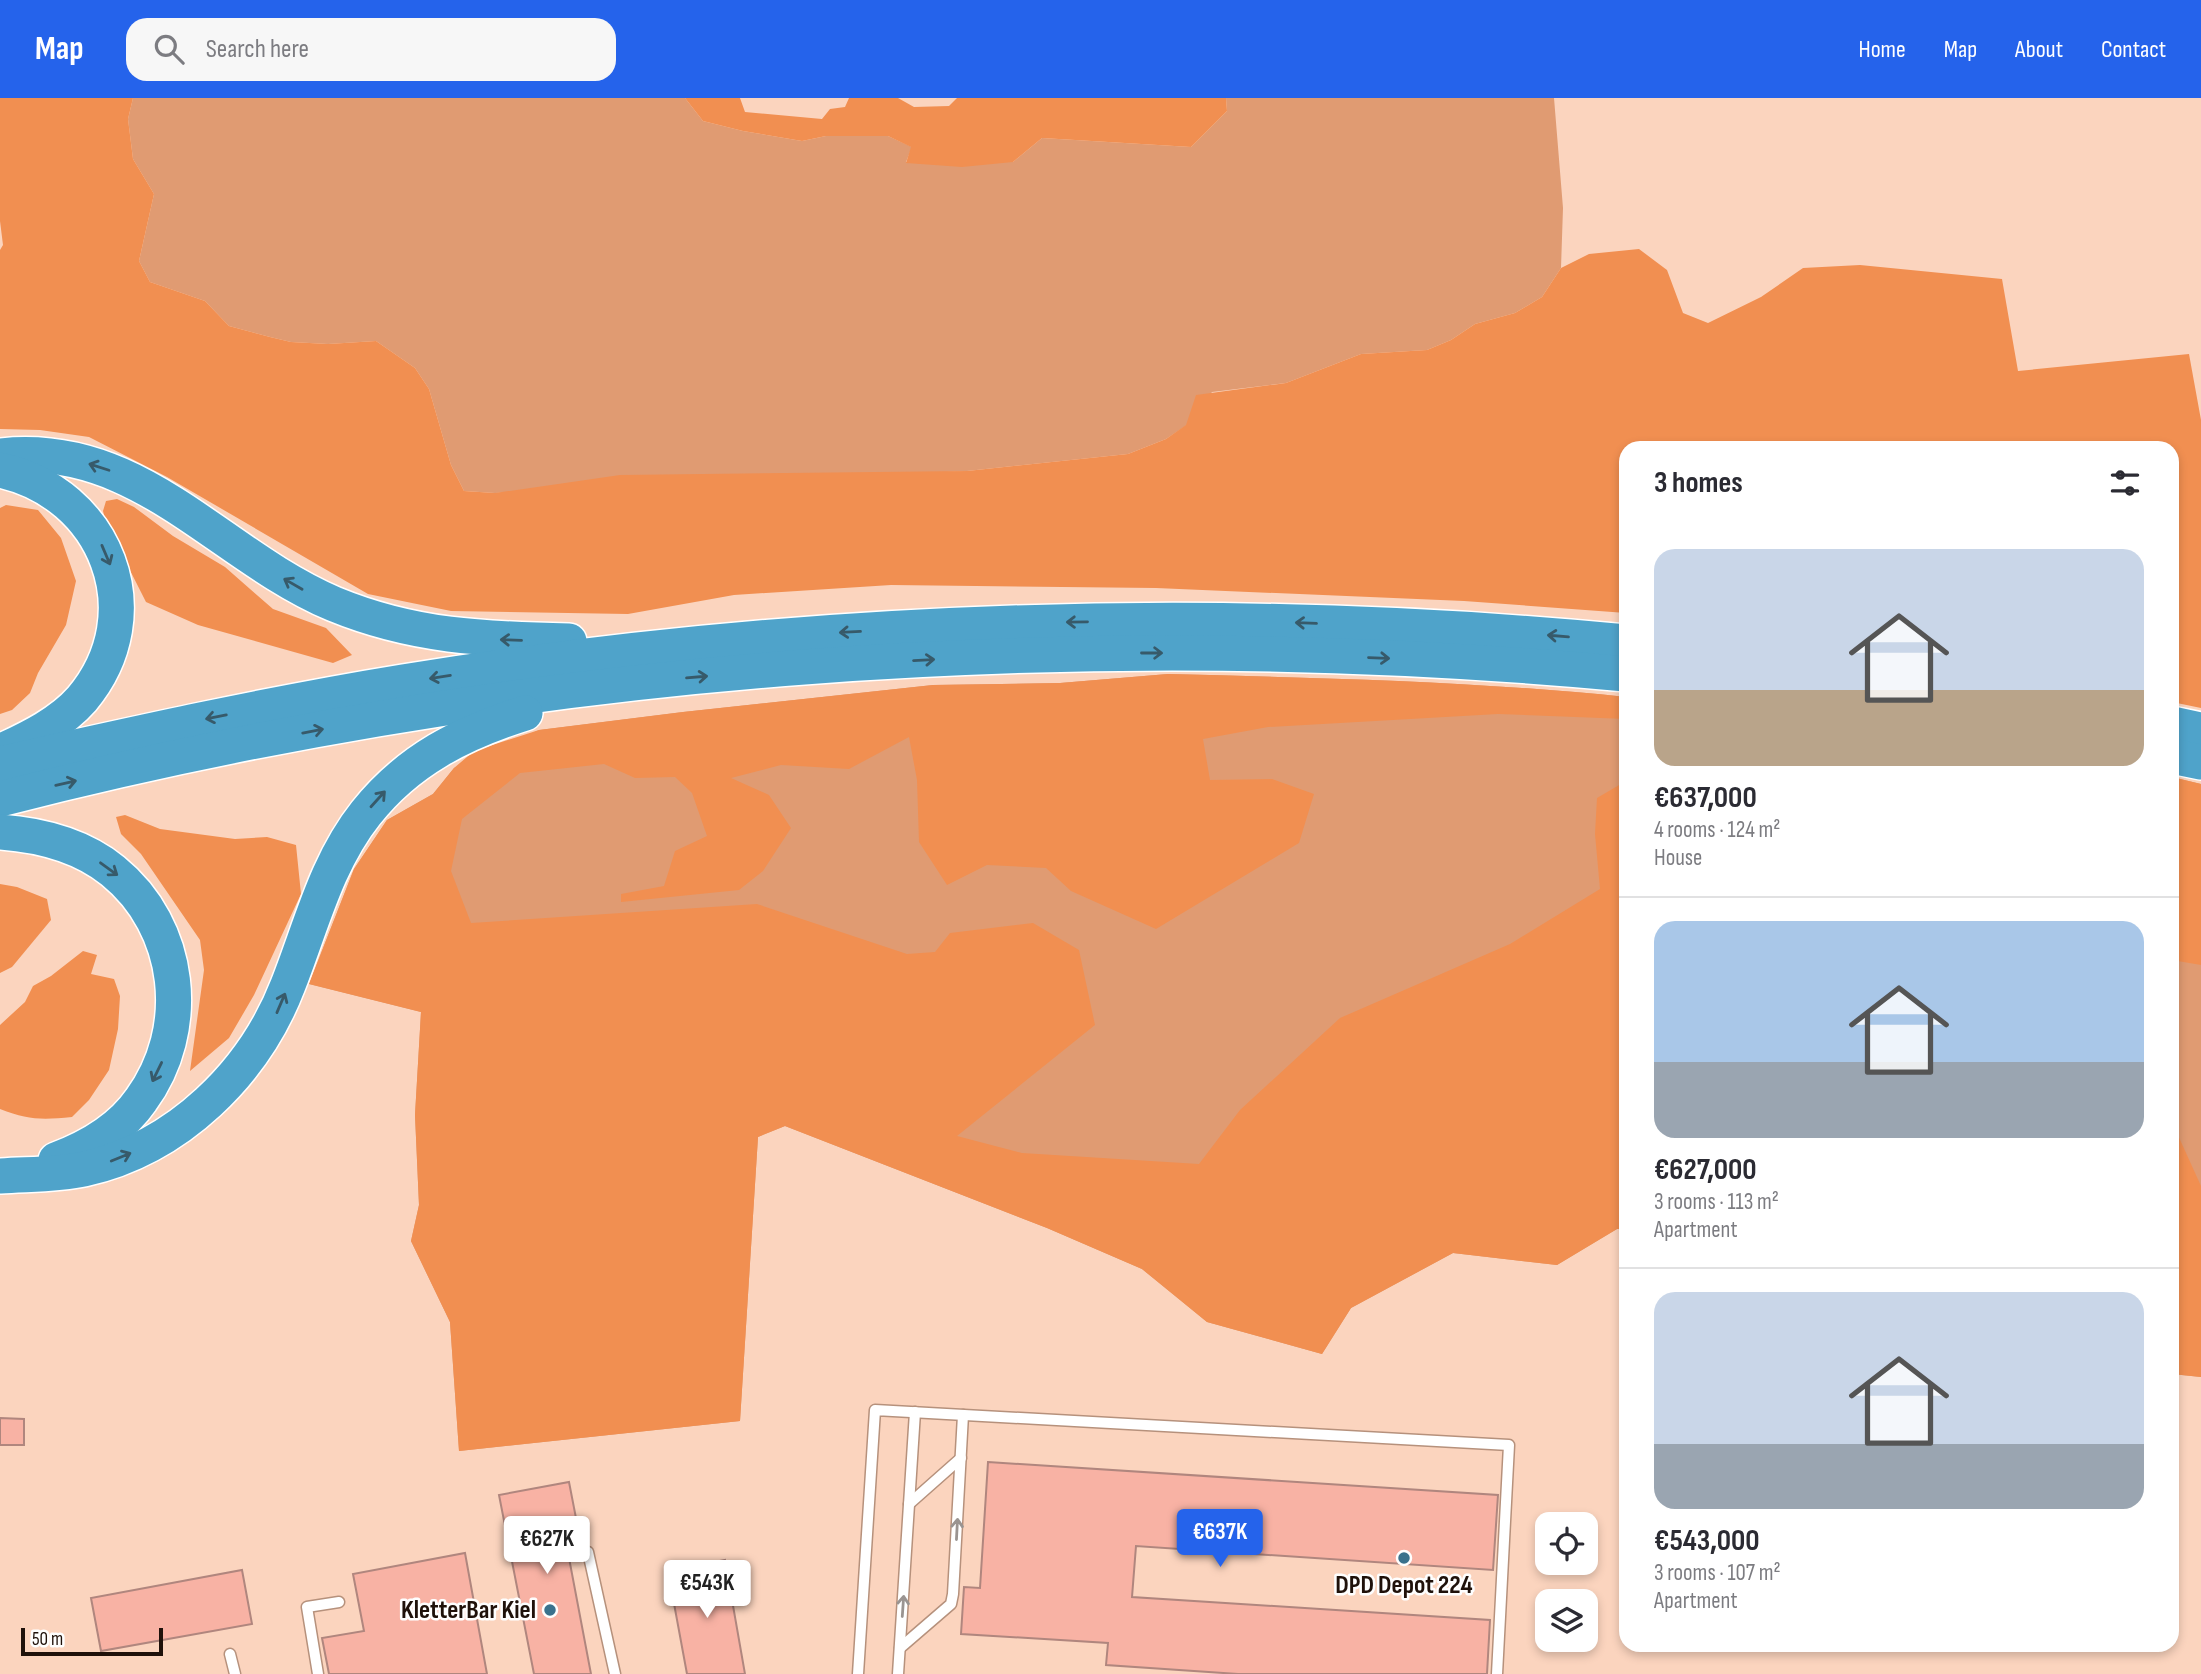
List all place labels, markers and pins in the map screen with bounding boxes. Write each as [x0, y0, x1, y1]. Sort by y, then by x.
pin: €637K [1171, 1510, 1269, 1569]
pin: €627K [498, 1516, 596, 1576]
marker: DPD Depot 224 [1396, 1550, 1412, 1566]
pin: €543K [658, 1560, 756, 1620]
place label: DPD Depot 224 [1335, 1570, 1473, 1601]
place label: KletterBar Kiel [401, 1595, 536, 1626]
marker: KletterBar Kiel [542, 1602, 558, 1618]

